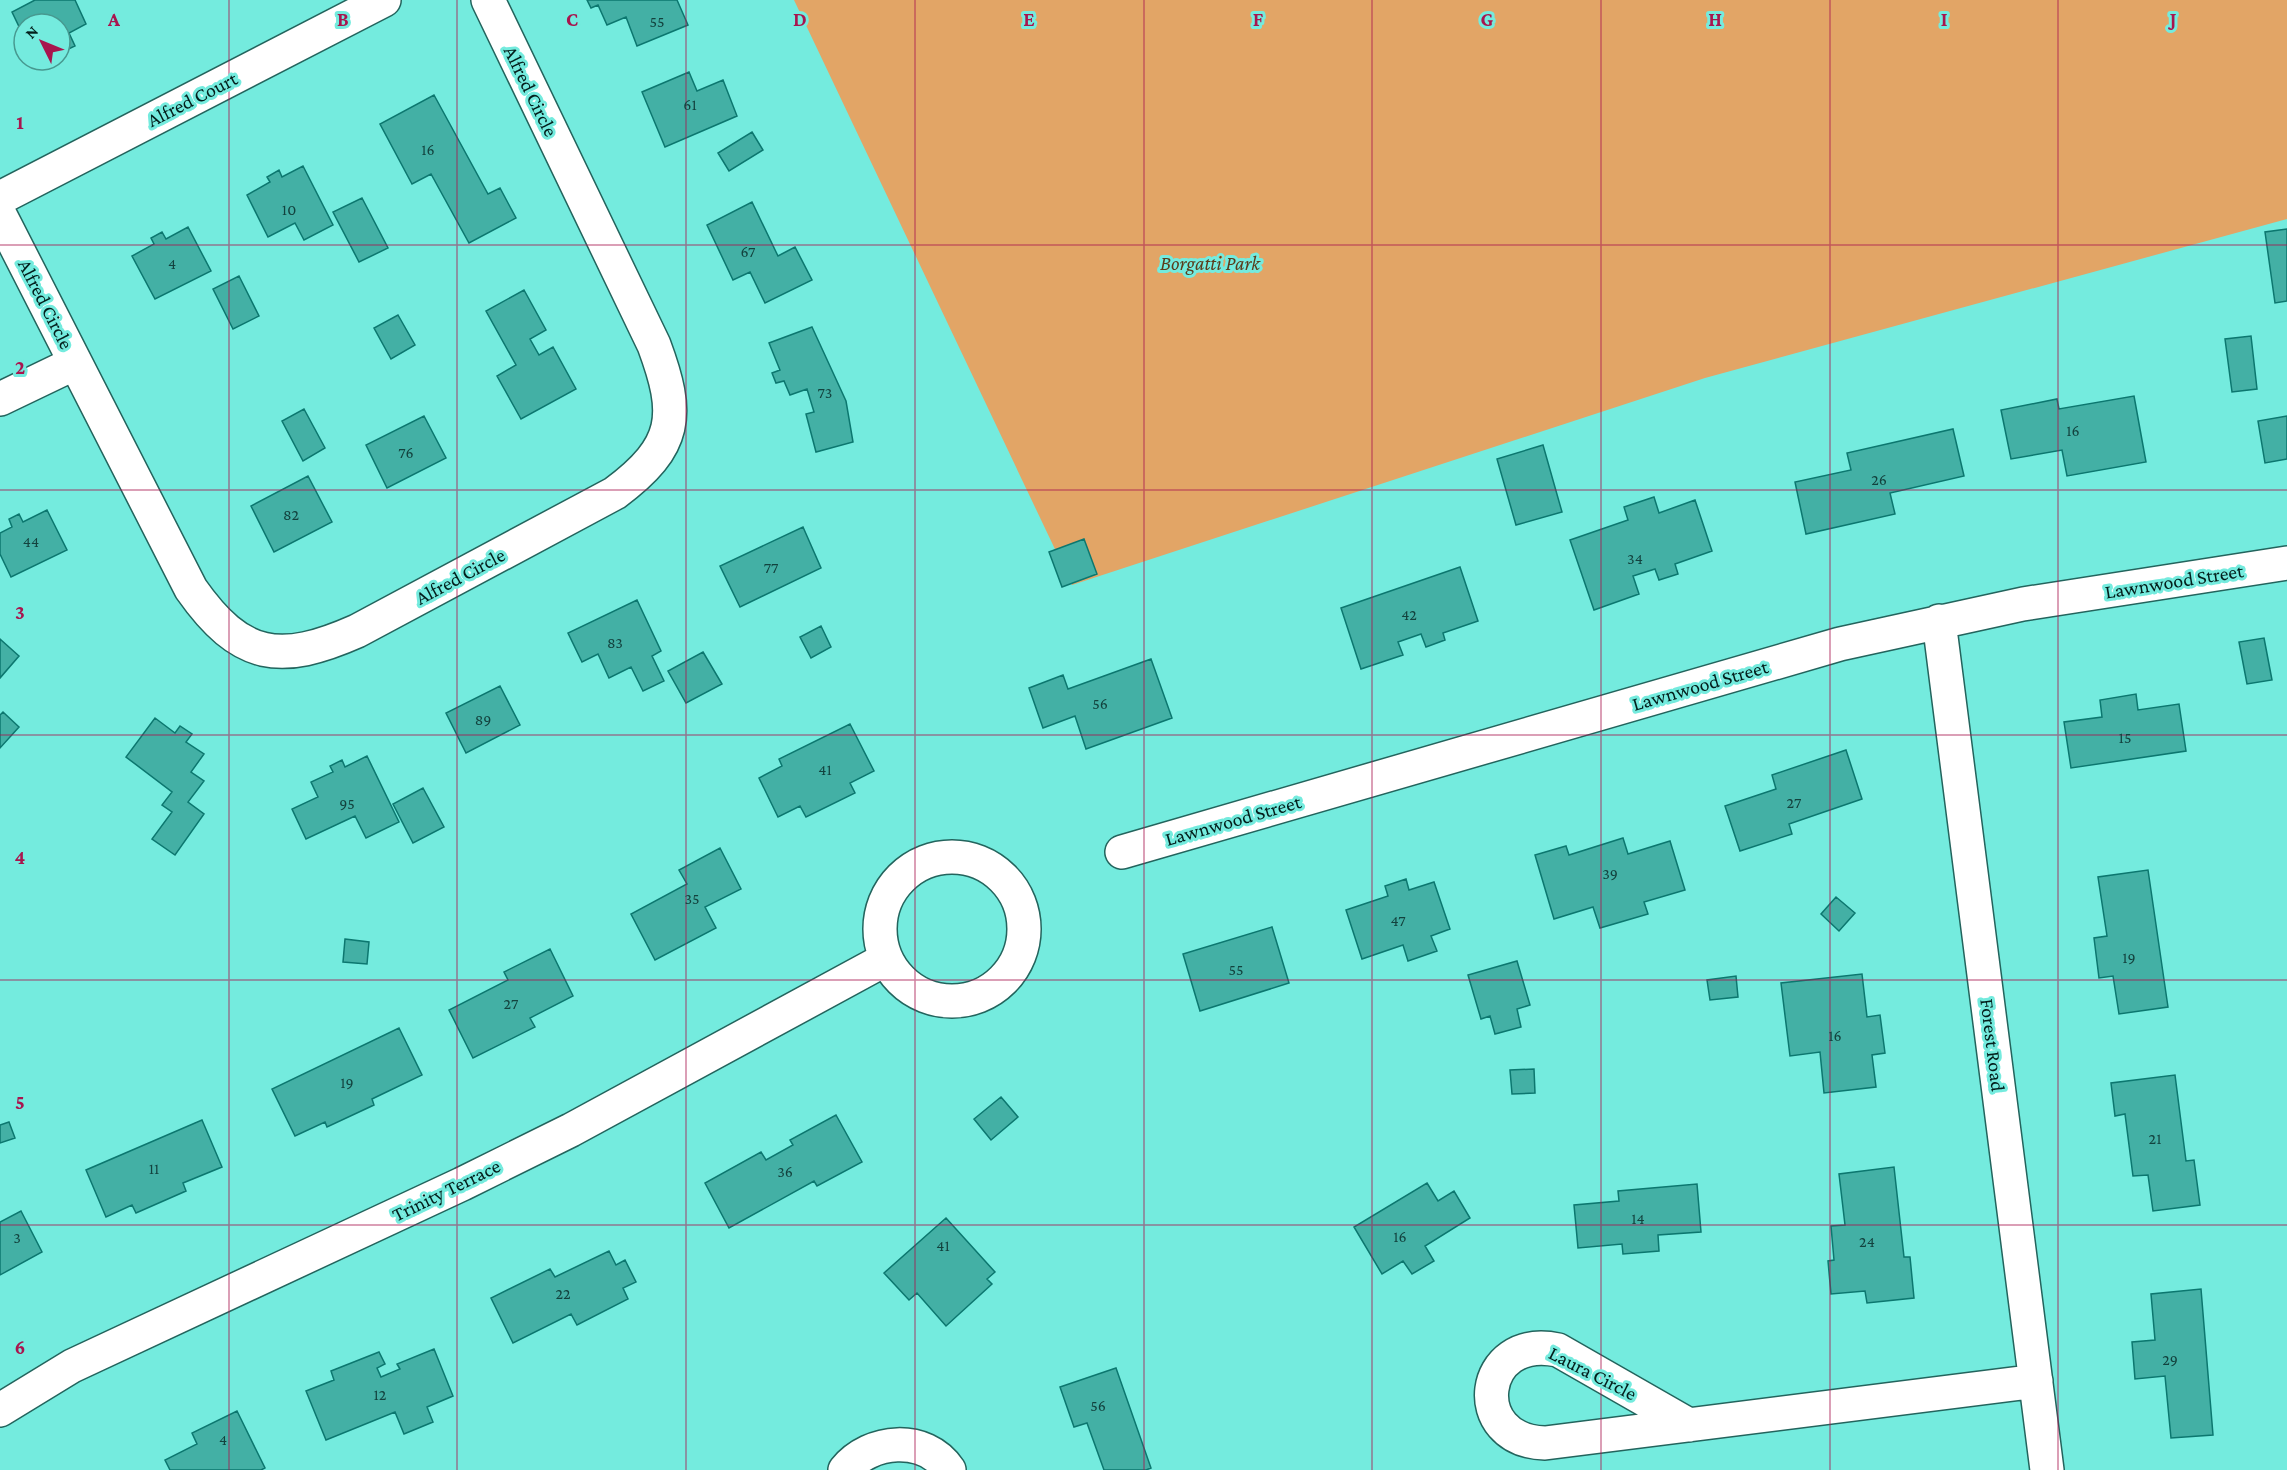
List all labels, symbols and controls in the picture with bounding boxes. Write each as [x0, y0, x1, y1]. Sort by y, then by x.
text: A [107, 8, 121, 30]
text: B [337, 8, 349, 30]
text: C [566, 8, 578, 30]
text: D [793, 8, 807, 30]
text: E [1023, 8, 1035, 30]
text: F [1253, 8, 1264, 30]
text: G [1481, 8, 1494, 30]
text: H [1708, 8, 1722, 30]
text: I [1941, 8, 1948, 30]
text: J [2168, 8, 2177, 30]
north arrow [12, 12, 72, 72]
house number: 55 [650, 13, 664, 30]
text: N [21, 22, 41, 42]
street label: Alfred Circle [500, 42, 563, 140]
street label: Alfred Court [143, 67, 241, 131]
house number: 61 [683, 96, 697, 113]
text: 1 [16, 111, 24, 133]
house number: 16 [421, 141, 435, 158]
house number: 10 [282, 201, 296, 218]
house number: 67 [741, 243, 756, 260]
park label: Borgatti Park [1160, 252, 1261, 275]
street label: Alfred Circle [14, 255, 78, 353]
house number: 4 [168, 255, 176, 272]
text: 2 [15, 356, 25, 378]
house number: 73 [818, 384, 832, 401]
house number: 16 [2066, 422, 2080, 439]
house number: 76 [398, 444, 414, 461]
house number: 26 [1871, 471, 1887, 488]
house number: 82 [283, 506, 299, 523]
house number: 44 [23, 533, 39, 550]
street label: Alfred Circle [411, 543, 509, 609]
house number: 34 [1627, 550, 1643, 567]
house number: 77 [764, 559, 779, 576]
street label: Lawnwood Street [2103, 559, 2245, 603]
text: 3 [15, 601, 25, 623]
house number: 42 [1401, 606, 1417, 623]
house number: 83 [607, 634, 623, 651]
street label: Lawnwood Street [1630, 655, 1771, 715]
house number: 56 [1092, 695, 1108, 712]
house number: 89 [475, 711, 491, 728]
house number: 15 [2119, 729, 2131, 746]
house number: 41 [818, 761, 832, 778]
street label: Lawnwood Street [1163, 790, 1304, 850]
house number: 27 [1787, 794, 1802, 811]
house number: 95 [339, 795, 355, 812]
text: 4 [15, 846, 26, 868]
house number: 39 [1602, 865, 1618, 882]
house number: 35 [684, 890, 700, 907]
house number: 47 [1390, 912, 1406, 929]
house number: 19 [2122, 949, 2136, 966]
house number: 55 [1229, 961, 1243, 978]
house number: 27 [504, 995, 519, 1012]
street label: Forest Road [1976, 997, 2010, 1093]
house number: 16 [1828, 1027, 1842, 1044]
house number: 19 [340, 1074, 354, 1091]
text: 5 [15, 1091, 25, 1113]
house number: 21 [2149, 1130, 2161, 1147]
street label: Trinity Terrace [388, 1154, 504, 1227]
house number: 11 [149, 1160, 159, 1177]
house number: 36 [777, 1163, 793, 1180]
house number: 14 [1631, 1210, 1645, 1227]
house number: 16 [1393, 1228, 1407, 1245]
house number: 3 [13, 1229, 21, 1246]
house number: 24 [1859, 1233, 1875, 1250]
house number: 41 [936, 1237, 950, 1254]
house number: 22 [555, 1285, 571, 1302]
text: 6 [15, 1336, 25, 1358]
street label: Laura Circle [1545, 1342, 1641, 1405]
house number: 29 [2162, 1351, 2178, 1368]
house number: 12 [374, 1386, 387, 1403]
house number: 56 [1090, 1397, 1106, 1414]
house number: 4 [219, 1431, 227, 1448]

